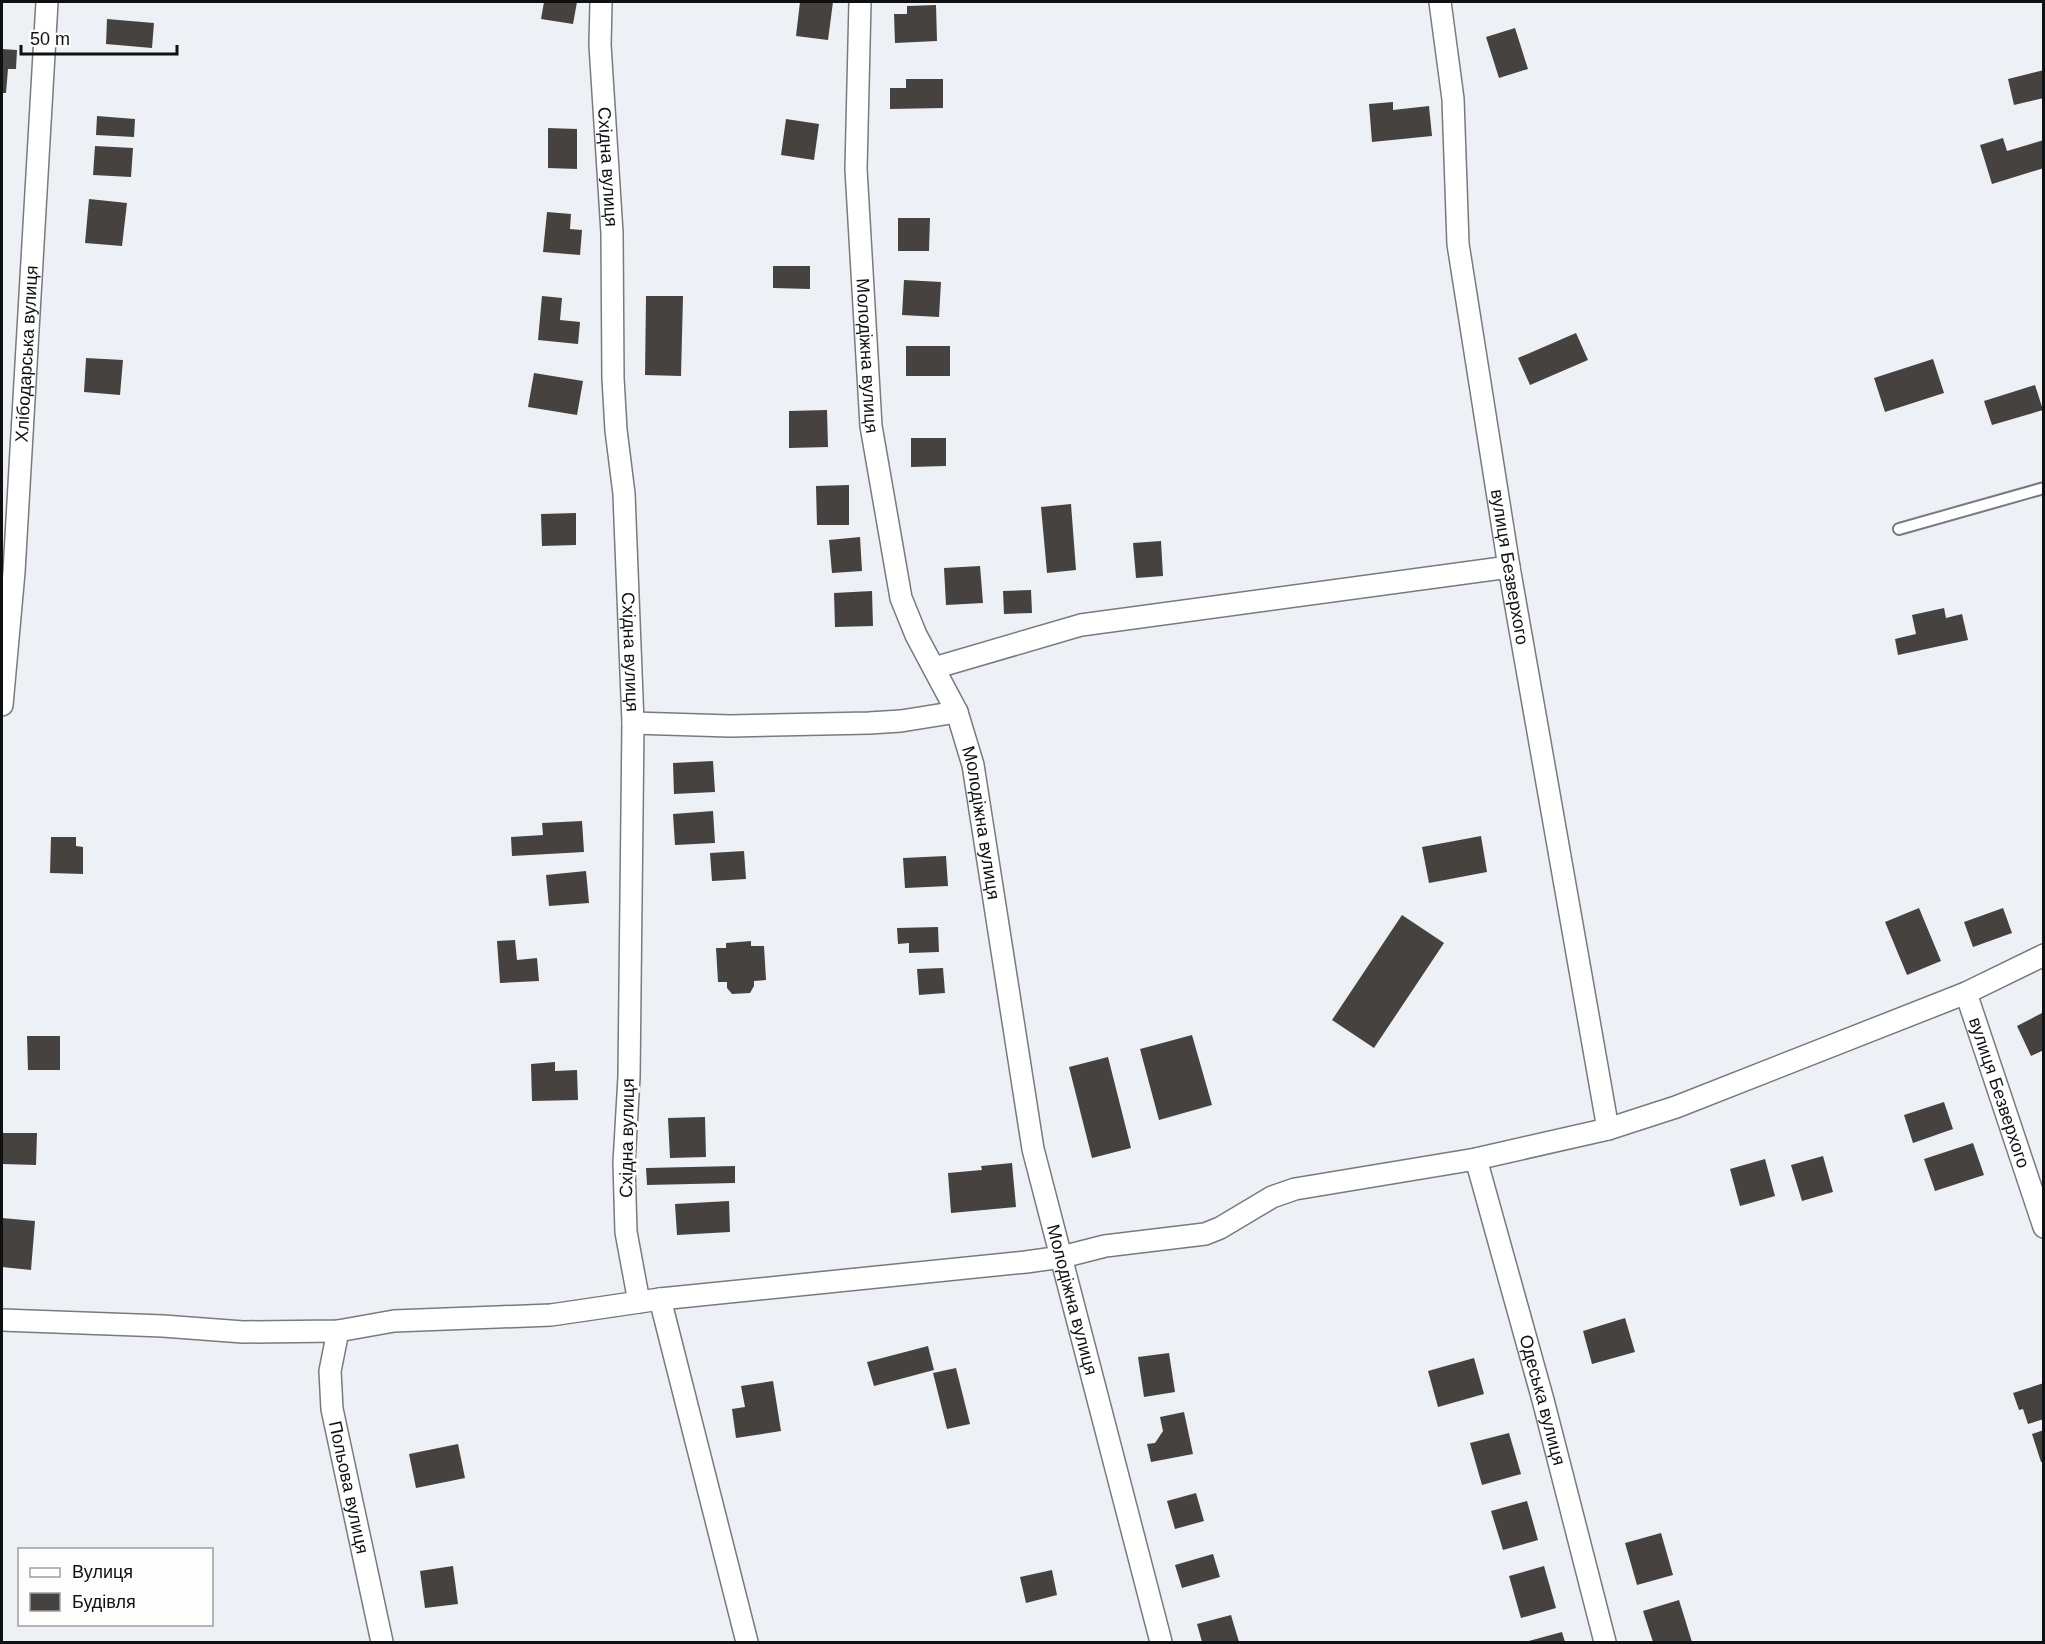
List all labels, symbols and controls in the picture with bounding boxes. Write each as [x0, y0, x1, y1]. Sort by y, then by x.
scale bar [21, 18, 177, 56]
text: 50 m [30, 29, 70, 49]
street label: Східна вулиця [594, 106, 622, 227]
street label: Хлібодарська вулиця [12, 265, 42, 443]
street label: Молодіжна вулиця [852, 278, 882, 435]
street label: вулиця Безверхого [1487, 488, 1533, 646]
street label: Східна вулиця [618, 592, 643, 712]
street label: Молодіжна вулиця [958, 744, 1004, 901]
street label: вулиця Безверхого [1965, 1015, 2034, 1170]
street label: Східна вулиця [616, 1078, 638, 1198]
street label: Молодіжна вулиця [1043, 1222, 1101, 1377]
street label: Одеська вулиця [1515, 1333, 1569, 1467]
street label: Польова вулиця [325, 1419, 373, 1556]
legend [18, 1548, 213, 1626]
text: Вулиця [72, 1562, 133, 1582]
text: Будівля [72, 1592, 136, 1612]

